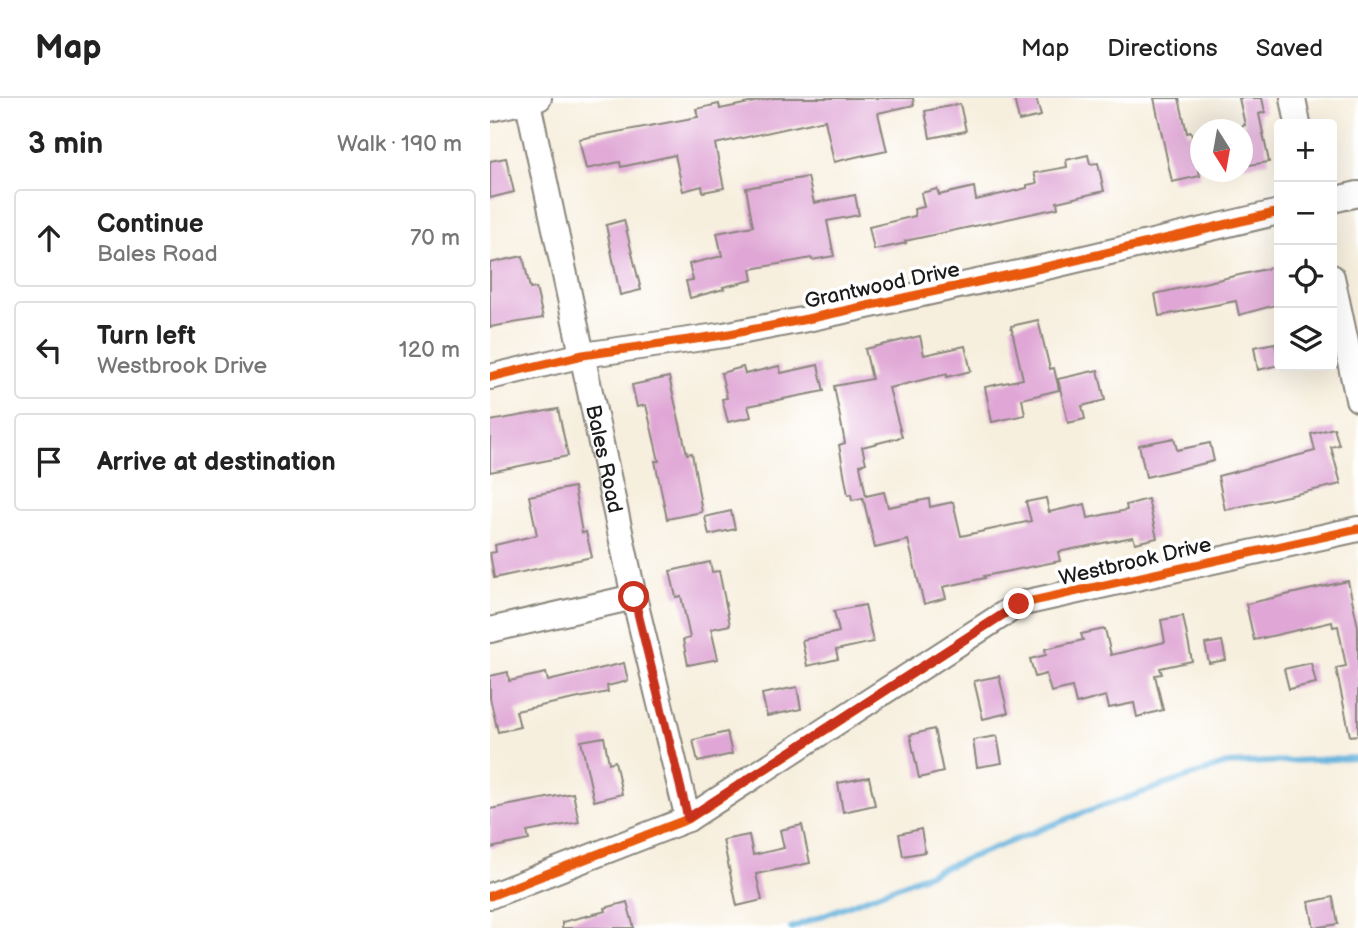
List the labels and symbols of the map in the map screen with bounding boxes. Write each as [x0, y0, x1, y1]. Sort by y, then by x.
north arrow [1190, 119, 1253, 182]
street label: Grantwood Drive [802, 257, 962, 314]
street label: Bales Road [580, 402, 628, 515]
street label: Westbrook Drive [1057, 532, 1214, 591]
route start [618, 581, 649, 612]
route end [1003, 588, 1034, 619]

